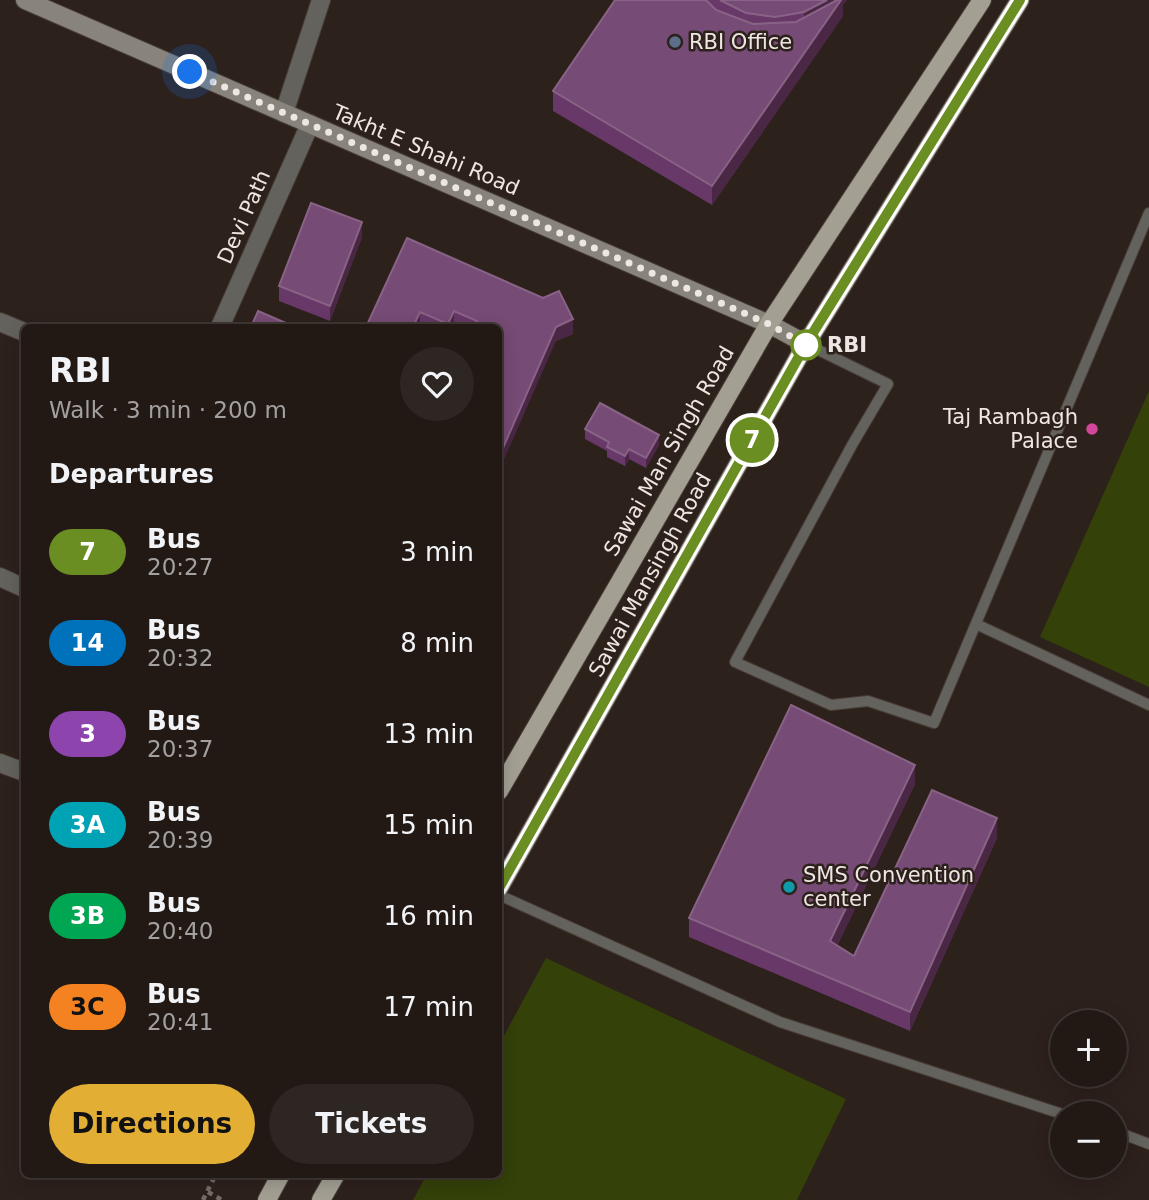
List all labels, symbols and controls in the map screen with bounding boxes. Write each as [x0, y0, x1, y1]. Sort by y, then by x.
place label: RBI Office [689, 30, 792, 54]
marker: RBI Office [667, 34, 683, 50]
your location [172, 54, 207, 89]
street label: Takht E Shahi Road [328, 99, 523, 200]
street label: Devi Path [213, 166, 275, 268]
marker: RBI [791, 330, 821, 360]
place label: RBI [827, 333, 867, 357]
street label: Sawai Man Singh Road [599, 342, 739, 560]
button: heart [400, 347, 474, 421]
text: RBI [49, 351, 112, 390]
text: Walk · 3 min · 200 m [49, 397, 287, 423]
place label: Taj Rambagh Palace [942, 405, 1078, 453]
line badge: 7 [729, 417, 775, 463]
marker: Taj Rambagh Palace [1084, 421, 1100, 437]
text: 7 [744, 426, 760, 454]
text: Departures [49, 459, 214, 489]
street label: Sawai Mansingh Road [584, 469, 716, 681]
text: Bus [147, 524, 201, 554]
text: 3 min [400, 537, 474, 567]
text: 7 [79, 538, 96, 566]
text: 20:27 [147, 554, 213, 580]
text: Bus [147, 615, 201, 645]
text: 8 min [400, 628, 474, 658]
text: 14 [71, 629, 104, 657]
text: 20:32 [147, 645, 213, 671]
text: Bus [147, 706, 201, 736]
text: 13 min [384, 719, 474, 749]
text: 3 [79, 720, 96, 748]
text: 20:37 [147, 736, 213, 762]
text: Bus [147, 797, 201, 827]
text: 15 min [384, 810, 474, 840]
text: 3A [70, 811, 105, 839]
text: 20:39 [147, 827, 213, 853]
place label: SMS Convention center [803, 863, 974, 911]
marker: SMS Convention center [781, 879, 797, 895]
text: Bus [147, 888, 201, 918]
text: 16 min [384, 901, 474, 931]
text: 3B [70, 902, 105, 930]
text: 20:40 [147, 918, 213, 944]
text: Bus [147, 979, 201, 1009]
text: 17 min [384, 992, 474, 1022]
text: 3C [70, 993, 105, 1021]
text: 20:41 [147, 1009, 213, 1035]
map controls [1050, 1010, 1127, 1178]
button: + [1050, 1010, 1127, 1087]
button: Directions [49, 1084, 255, 1164]
button: Tickets [269, 1084, 474, 1164]
button: − [1050, 1101, 1127, 1178]

